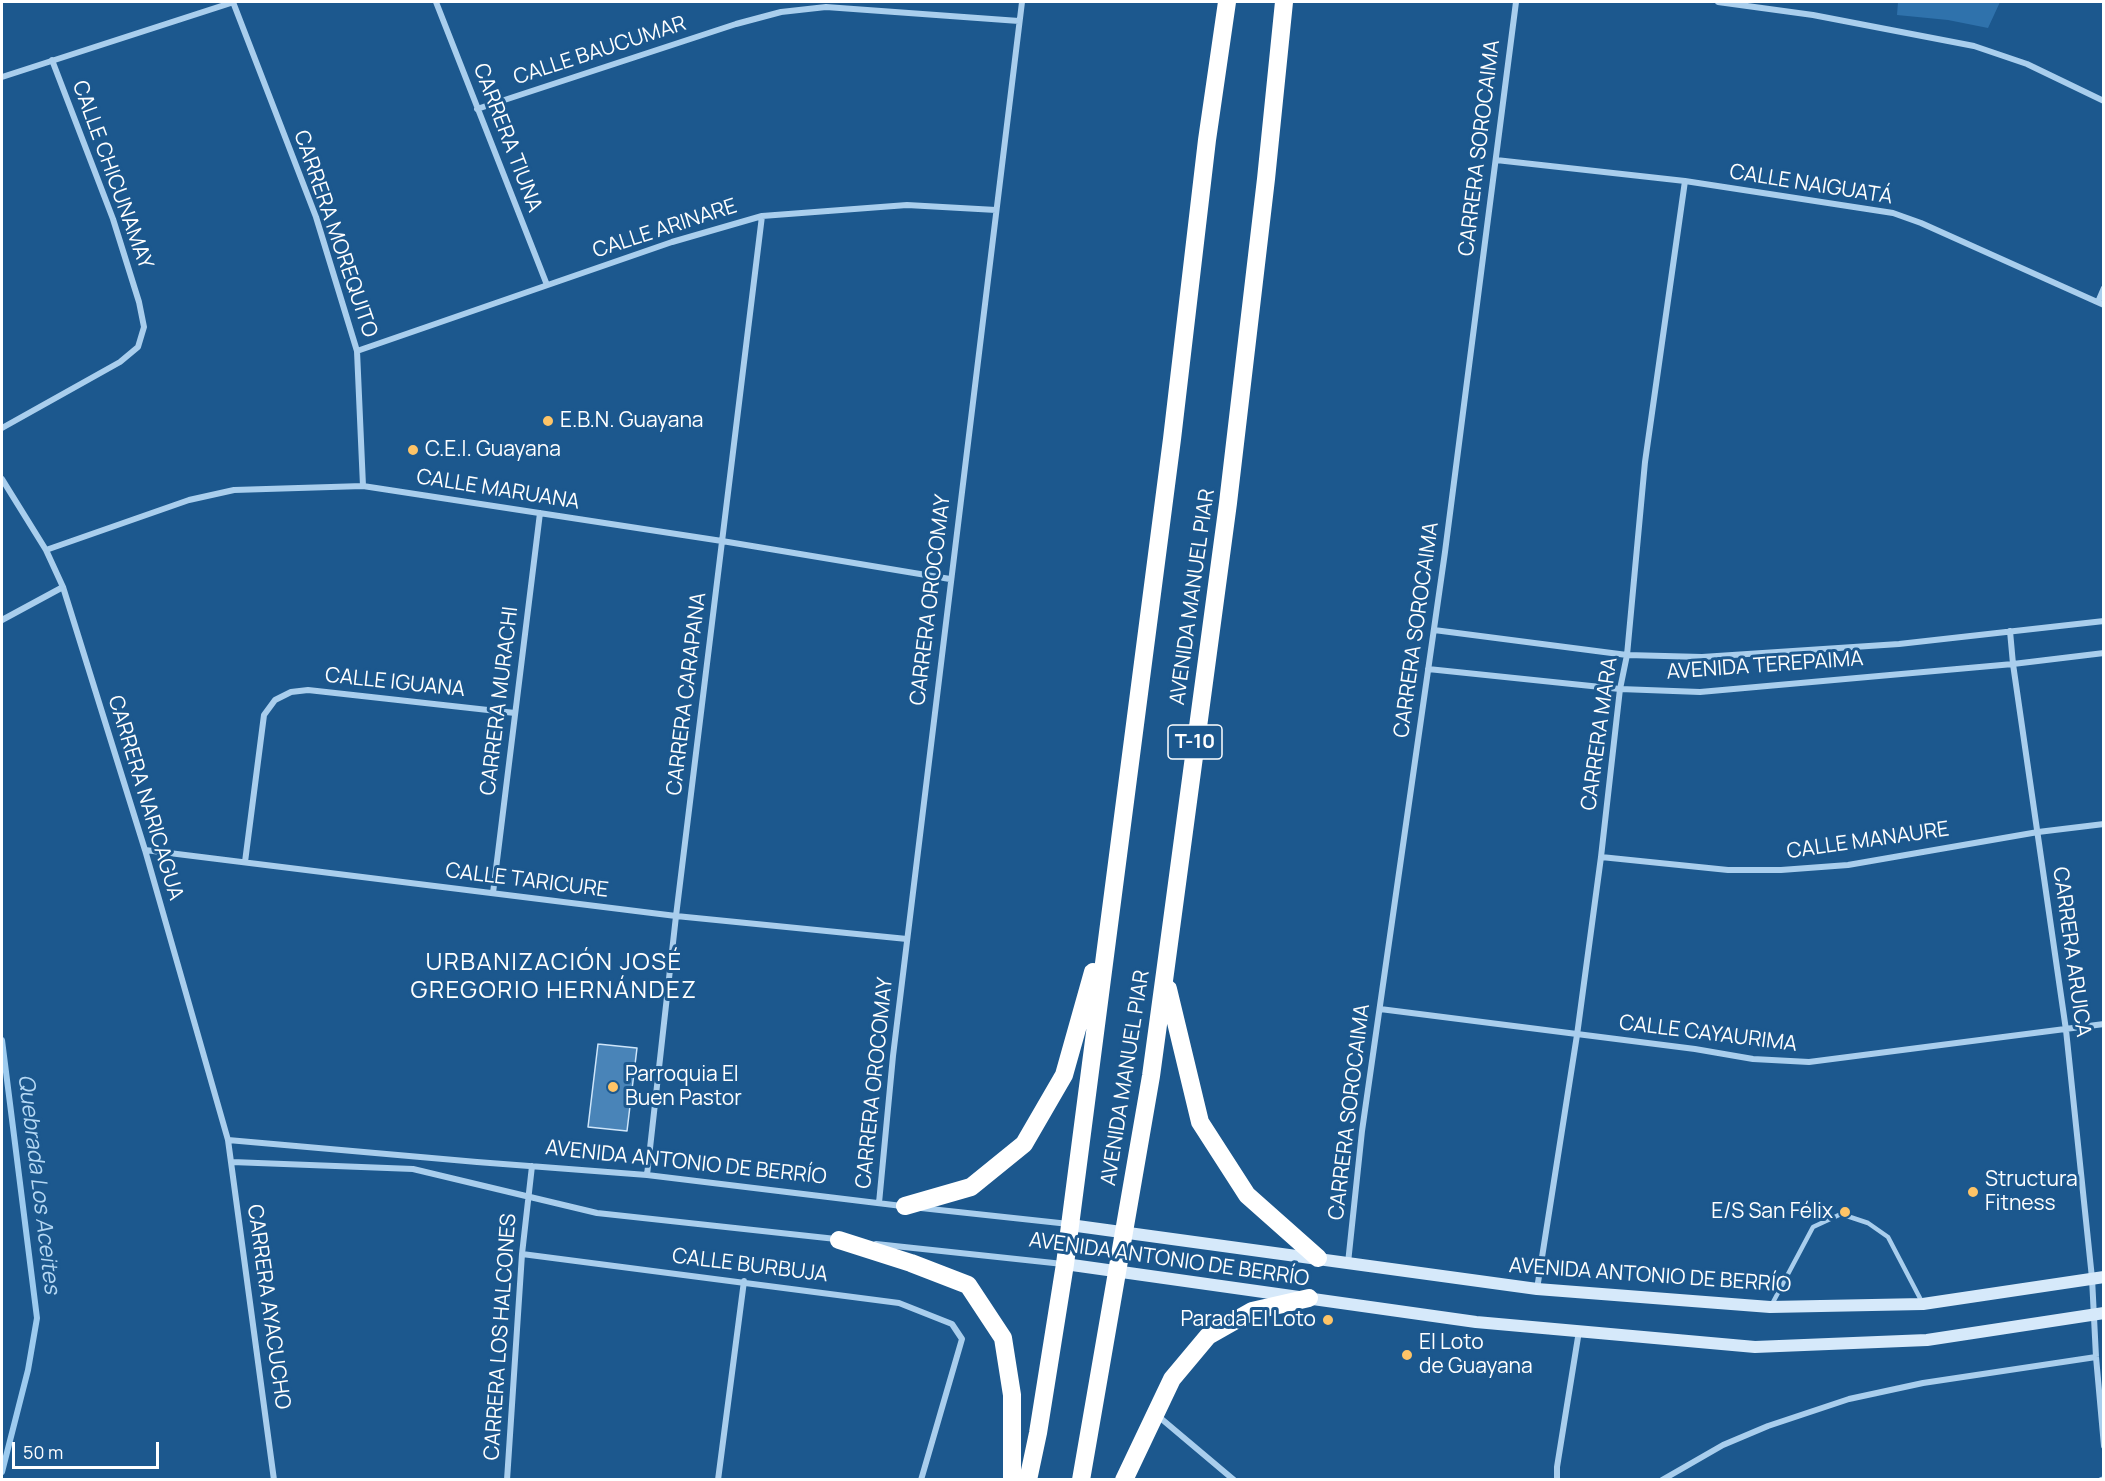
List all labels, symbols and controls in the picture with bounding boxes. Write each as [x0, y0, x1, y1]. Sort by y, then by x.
street label: CALLE BAUCUMAR [511, 11, 689, 91]
street label: CARRERA SOROCAIMA [1454, 39, 1506, 257]
street label: CARRERA TIUNA [467, 60, 547, 216]
street label: CALLE CHICUNAMAY [66, 77, 158, 273]
street label: CARRERA MOREQUITO [288, 127, 382, 341]
street label: CALLE NAIGUATÁ [1728, 160, 1894, 210]
street label: CALLE ARINARE [590, 194, 740, 264]
place label: E.B.N. Guayana [560, 408, 704, 434]
marker: E.B.N. Guayana [541, 414, 555, 428]
place label: C.E.I. Guayana [425, 437, 561, 463]
marker: C.E.I. Guayana [406, 443, 420, 457]
street label: CALLE MARUANA [415, 465, 581, 515]
street label: AVENIDA MANUEL PIAR [1165, 487, 1221, 707]
street label: CARRERA OROCOMAY [906, 493, 956, 707]
street label: CARRERA SOROCAIMA [1389, 521, 1445, 739]
street label: CARRERA CARAPANA [662, 591, 712, 797]
street label: CARRERA MURACHI [476, 605, 524, 797]
street label: AVENIDA TEREPAIMA [1666, 647, 1864, 685]
street label: CARRERA MARA [1577, 656, 1623, 812]
street label: CALLE IGUANA [324, 663, 466, 703]
street label: CARRERA NARICAGUA [102, 693, 188, 903]
road number: T-10 [1168, 725, 1222, 759]
street label: CALLE MANAURE [1785, 817, 1951, 865]
street label: CALLE TARICURE [444, 858, 610, 904]
street label: CARRERA ARUICA [2047, 865, 2095, 1039]
district label: URBANIZACIÓN JOSÉ GREGORIO HERNÁNDEZ [410, 949, 698, 1005]
street label: AVENIDA MANUEL PIAR [1097, 968, 1155, 1188]
street label: CARRERA OROCOMAY [851, 976, 899, 1190]
street label: CARRERA SOROCAIMA [1324, 1003, 1376, 1221]
street label: CALLE CAYAURIMA [1618, 1011, 1798, 1057]
place label: Parroquia El Buen Pastor [625, 1062, 742, 1112]
water label: Quebrada Los Aceites [11, 1073, 65, 1295]
marker: Parroquia El Buen Pastor [606, 1080, 620, 1094]
street label: AVENIDA ANTONIO DE BERRÍO [544, 1136, 828, 1190]
place label: Structura Fitness [1985, 1167, 2078, 1217]
marker: Structura Fitness [1966, 1185, 1980, 1199]
place label: E/S San Félix [1711, 1199, 1833, 1225]
street label: CARRERA AYACUCHO [241, 1203, 295, 1411]
marker: E/S San Félix [1838, 1205, 1852, 1219]
street label: CARRERA LOS HALCONES [480, 1213, 522, 1461]
street label: AVENIDA ANTONIO DE BERRÍO [1027, 1228, 1311, 1292]
street label: CALLE BURBUJA [671, 1244, 829, 1288]
street label: AVENIDA ANTONIO DE BERRÍO [1508, 1254, 1792, 1298]
place label: Parada El Loto [1180, 1307, 1316, 1333]
marker: Parada El Loto [1321, 1313, 1335, 1327]
place label: El Loto de Guayana [1419, 1330, 1533, 1380]
marker: El Loto de Guayana [1400, 1348, 1414, 1362]
scale bar [15, 1430, 162, 1468]
text: 50 m [23, 1440, 63, 1464]

